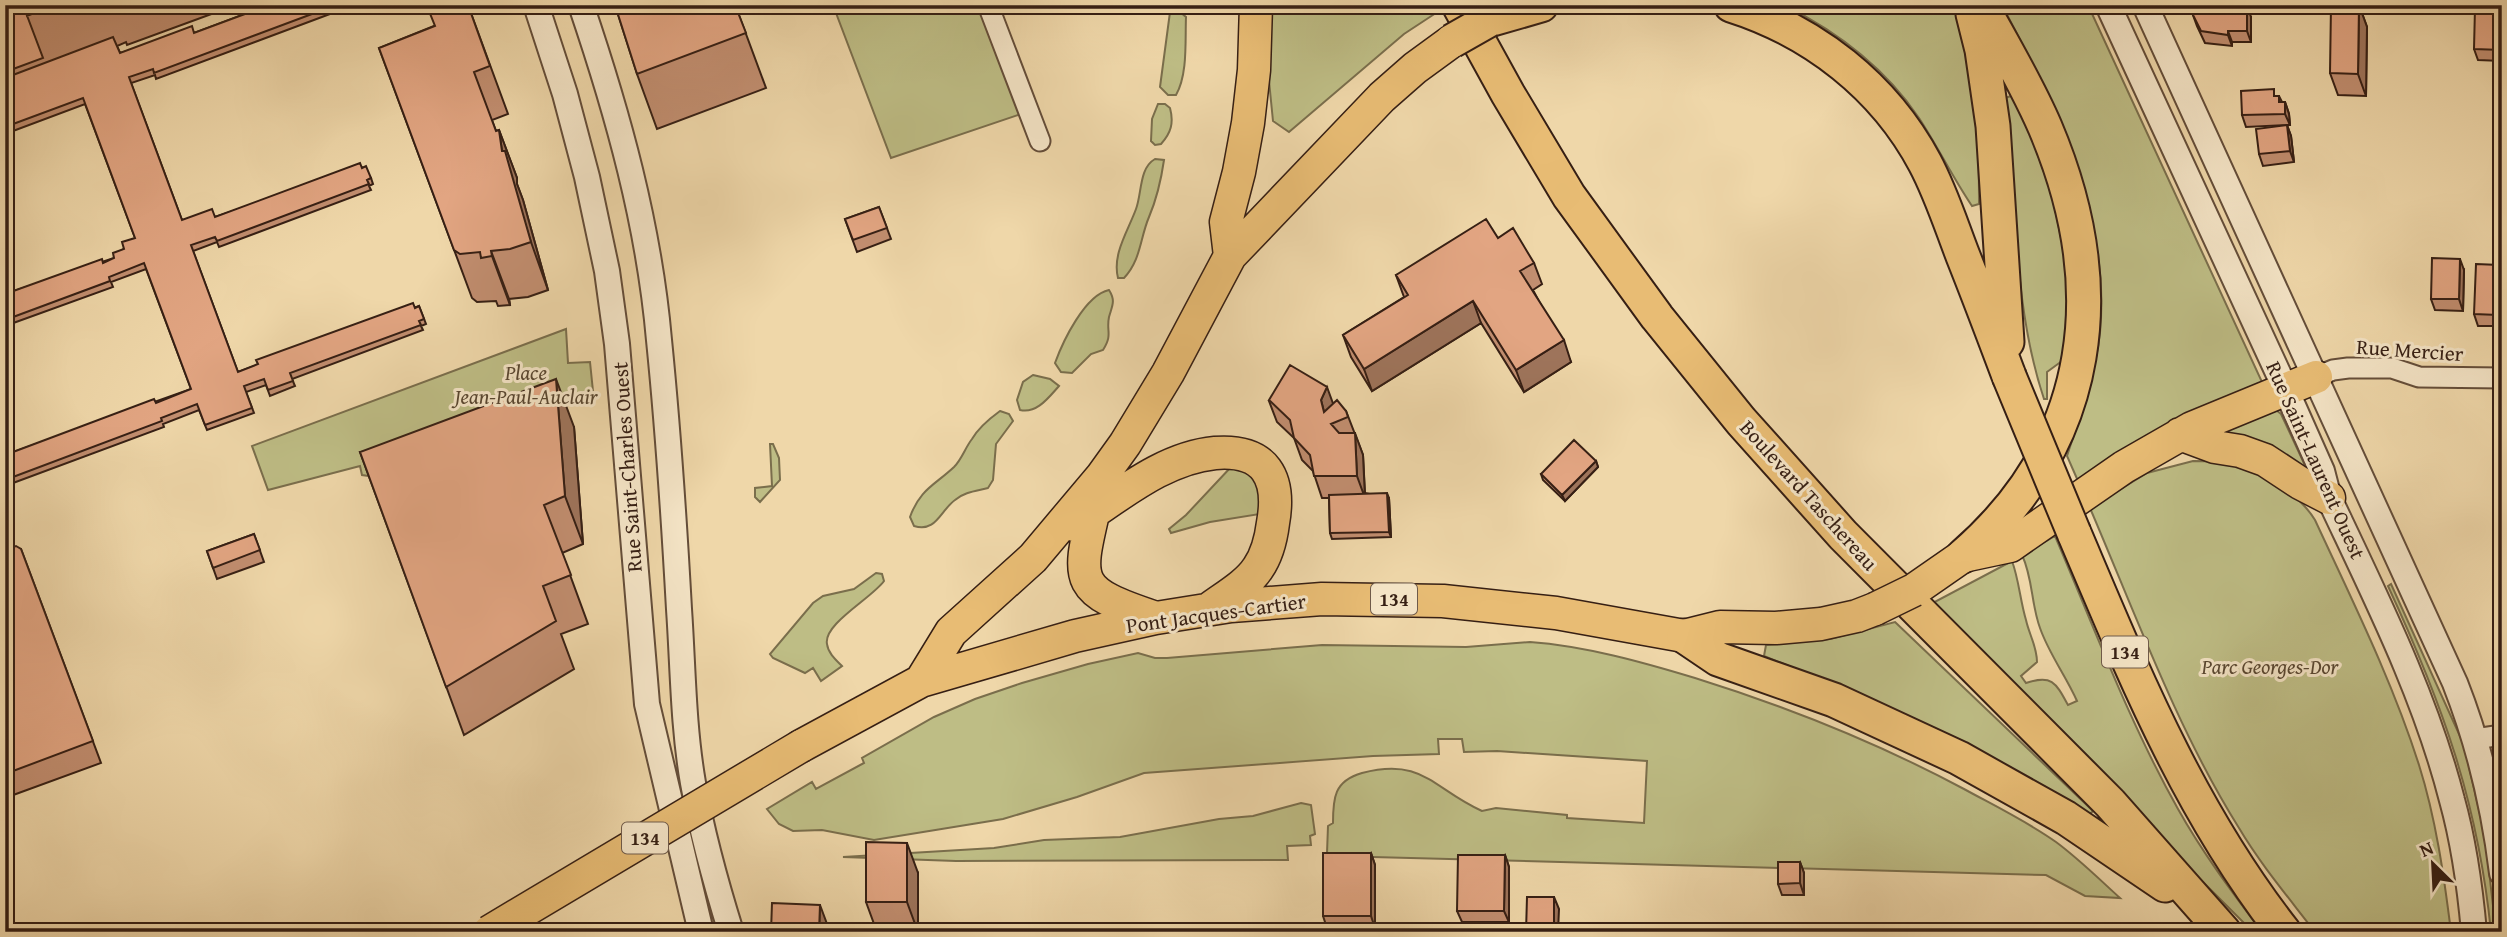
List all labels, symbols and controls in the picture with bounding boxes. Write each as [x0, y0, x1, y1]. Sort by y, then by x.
street label: Rue Mercier [2356, 331, 2465, 369]
street label: Rue Saint-Laurent Ouest [2258, 356, 2374, 564]
park label: Place Jean-Paul-Auclair [451, 357, 599, 412]
street label: Rue Saint-Charles Ouest [604, 360, 650, 573]
street label: Boulevard Taschereau [1733, 413, 1886, 578]
road number: 134 [1371, 584, 1417, 614]
street label: Pont Jacques-Cartier [1124, 585, 1308, 641]
road number: 134 [2102, 636, 2148, 667]
park label: Parc Georges-Dor [2201, 651, 2340, 682]
road number: 134 [622, 822, 668, 853]
north arrow [2398, 828, 2468, 898]
text: N [2415, 833, 2438, 864]

